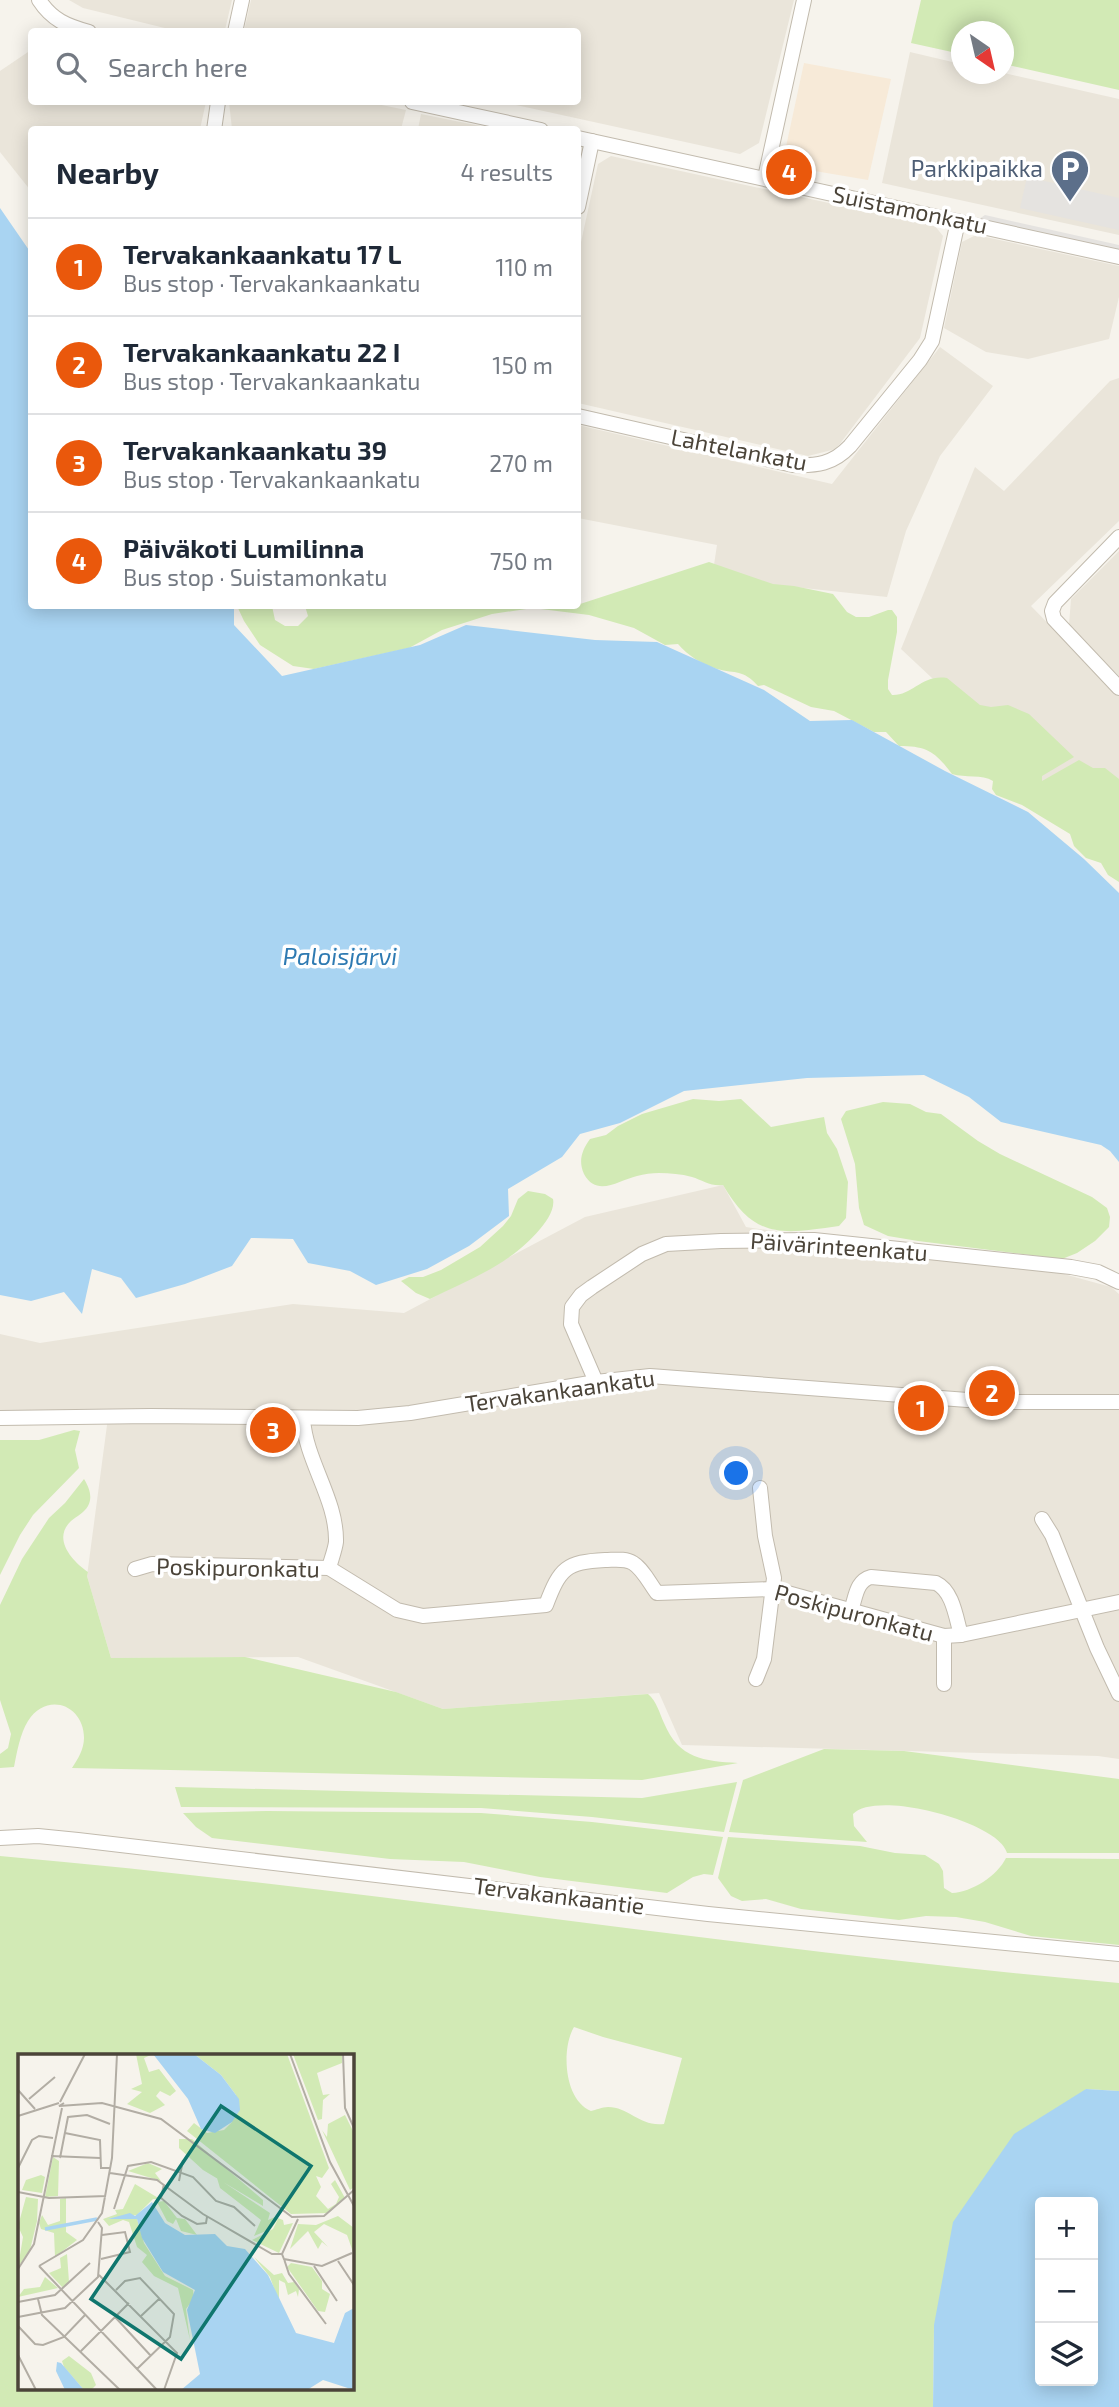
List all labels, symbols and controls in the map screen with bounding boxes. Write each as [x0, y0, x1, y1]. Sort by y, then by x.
north arrow [951, 21, 1014, 84]
search box [28, 28, 581, 105]
icon: search [52, 48, 90, 86]
text: Search here [108, 51, 248, 82]
pin: 4 [766, 146, 812, 198]
parking icon: Parkkipaikka [1049, 148, 1091, 203]
text: Nearby [56, 154, 159, 190]
place label: Parkkipaikka [911, 154, 1043, 182]
text: 4 results [461, 158, 553, 186]
street label: Suistamonkatu [830, 179, 990, 239]
text: Tervakankaankatu 17 L [123, 238, 402, 269]
text: 1 [74, 253, 84, 281]
text: 110 m [496, 253, 553, 281]
text: Bus stop · Tervakankaankatu [123, 269, 420, 297]
text: Tervakankaankatu 22 I [123, 336, 400, 367]
text: 2 [72, 351, 86, 379]
text: 150 m [492, 351, 553, 379]
text: Bus stop · Tervakankaankatu [123, 367, 420, 395]
street label: Lahtelankatu [669, 422, 810, 476]
text: Tervakankaankatu 39 [123, 434, 387, 465]
text: 3 [72, 449, 86, 477]
text: 270 m [489, 449, 553, 477]
text: Bus stop · Tervakankaankatu [123, 465, 420, 493]
text: Päiväkoti Lumilinna [123, 532, 364, 563]
text: 4 [72, 547, 86, 575]
text: 750 m [490, 547, 553, 575]
text: Bus stop · Suistamonkatu [123, 563, 387, 591]
water label: Paloisjärvi [283, 941, 397, 970]
street label: Päivärinteenkatu [749, 1226, 929, 1266]
street label: Tervakankaankatu [463, 1363, 657, 1417]
pin: 2 [969, 1367, 1015, 1419]
pin: 1 [898, 1382, 944, 1434]
pin: 3 [250, 1404, 296, 1456]
your location [719, 1456, 753, 1490]
street label: Poskipuronkatu [156, 1552, 320, 1582]
street label: Poskipuronkatu [772, 1577, 937, 1647]
street label: Tervakankaantie [472, 1871, 646, 1919]
inset map [18, 2054, 354, 2390]
map controls [1035, 2197, 1098, 2386]
button: + [1035, 2197, 1098, 2260]
button: − [1035, 2260, 1098, 2323]
button: layers [1035, 2323, 1098, 2386]

